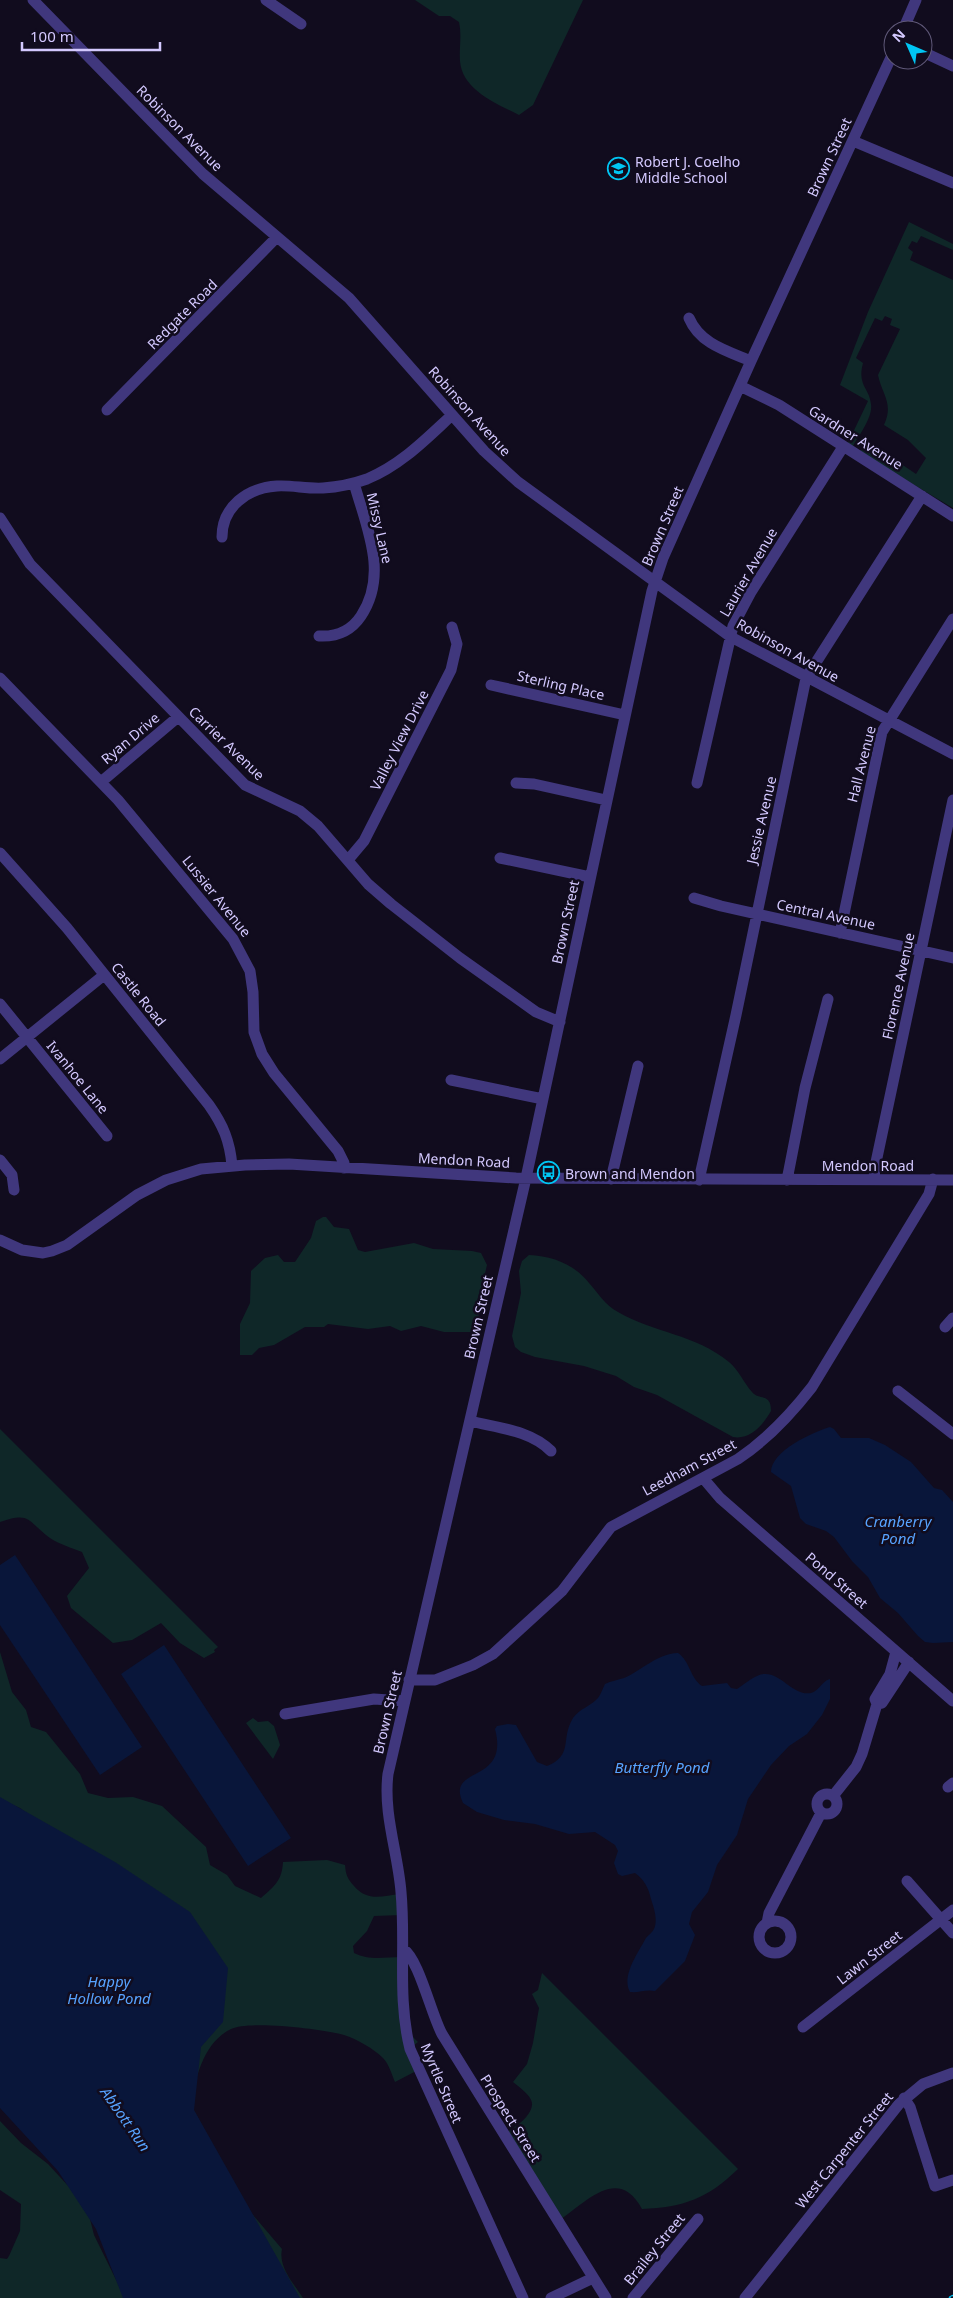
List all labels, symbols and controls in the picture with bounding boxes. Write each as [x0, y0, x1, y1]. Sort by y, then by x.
scale bar [22, 20, 160, 52]
north arrow [883, 20, 933, 70]
text: N [888, 25, 909, 46]
text: 100 m [30, 26, 74, 46]
street label: Robinson Avenue [133, 81, 227, 175]
street label: Brown Street [802, 114, 856, 200]
place label: Robert J. Coelho Middle School [635, 152, 740, 187]
school or university icon: Robert J. Coelho Middle School [607, 157, 631, 181]
street label: Redgate Road [143, 275, 221, 353]
street label: Robinson Avenue [425, 362, 515, 460]
street label: Gardner Avenue [805, 401, 907, 474]
street label: Brown Street [637, 483, 687, 569]
street label: Missy Lane [363, 491, 397, 565]
street label: Laurier Avenue [715, 524, 781, 620]
street label: Robinson Avenue [733, 614, 843, 686]
street label: Sterling Place [515, 666, 607, 704]
street label: Valley View Drive [365, 686, 433, 794]
street label: Carrier Avenue [185, 702, 269, 784]
street label: Ryan Drive [97, 708, 163, 768]
street label: Hall Avenue [842, 724, 880, 804]
street label: Jessie Avenue [741, 774, 780, 868]
street label: Lussier Avenue [178, 851, 256, 941]
street label: Brown Street [547, 878, 583, 966]
street label: Central Avenue [775, 894, 877, 934]
street label: Florence Avenue [877, 931, 919, 1041]
street label: Castle Road [107, 958, 171, 1030]
street label: Ivanhoe Lane [43, 1037, 113, 1118]
street label: Mendon Road [417, 1148, 511, 1172]
street label: Mendon Road [822, 1156, 914, 1175]
bus stop icon: Brown and Mendon [537, 1161, 561, 1185]
place label: Brown and Mendon [565, 1164, 695, 1183]
street label: Brown Street [459, 1273, 497, 1361]
street label: Leedham Street [639, 1434, 739, 1500]
water label: Cranberry Pond [865, 1511, 932, 1548]
street label: Pond Street [802, 1548, 872, 1612]
street label: Brown Street [368, 1668, 406, 1756]
water label: Butterfly Pond [615, 1757, 710, 1777]
street label: Lawn Street [833, 1926, 905, 1988]
water label: Happy Hollow Pond [67, 1971, 151, 2008]
street label: Myrtle Street [417, 2040, 467, 2126]
street label: Prospect Street [476, 2070, 546, 2166]
water label: Abbott Run [96, 2082, 155, 2155]
street label: West Carpenter Street [791, 2088, 897, 2212]
street label: Brailey Street [619, 2209, 689, 2289]

